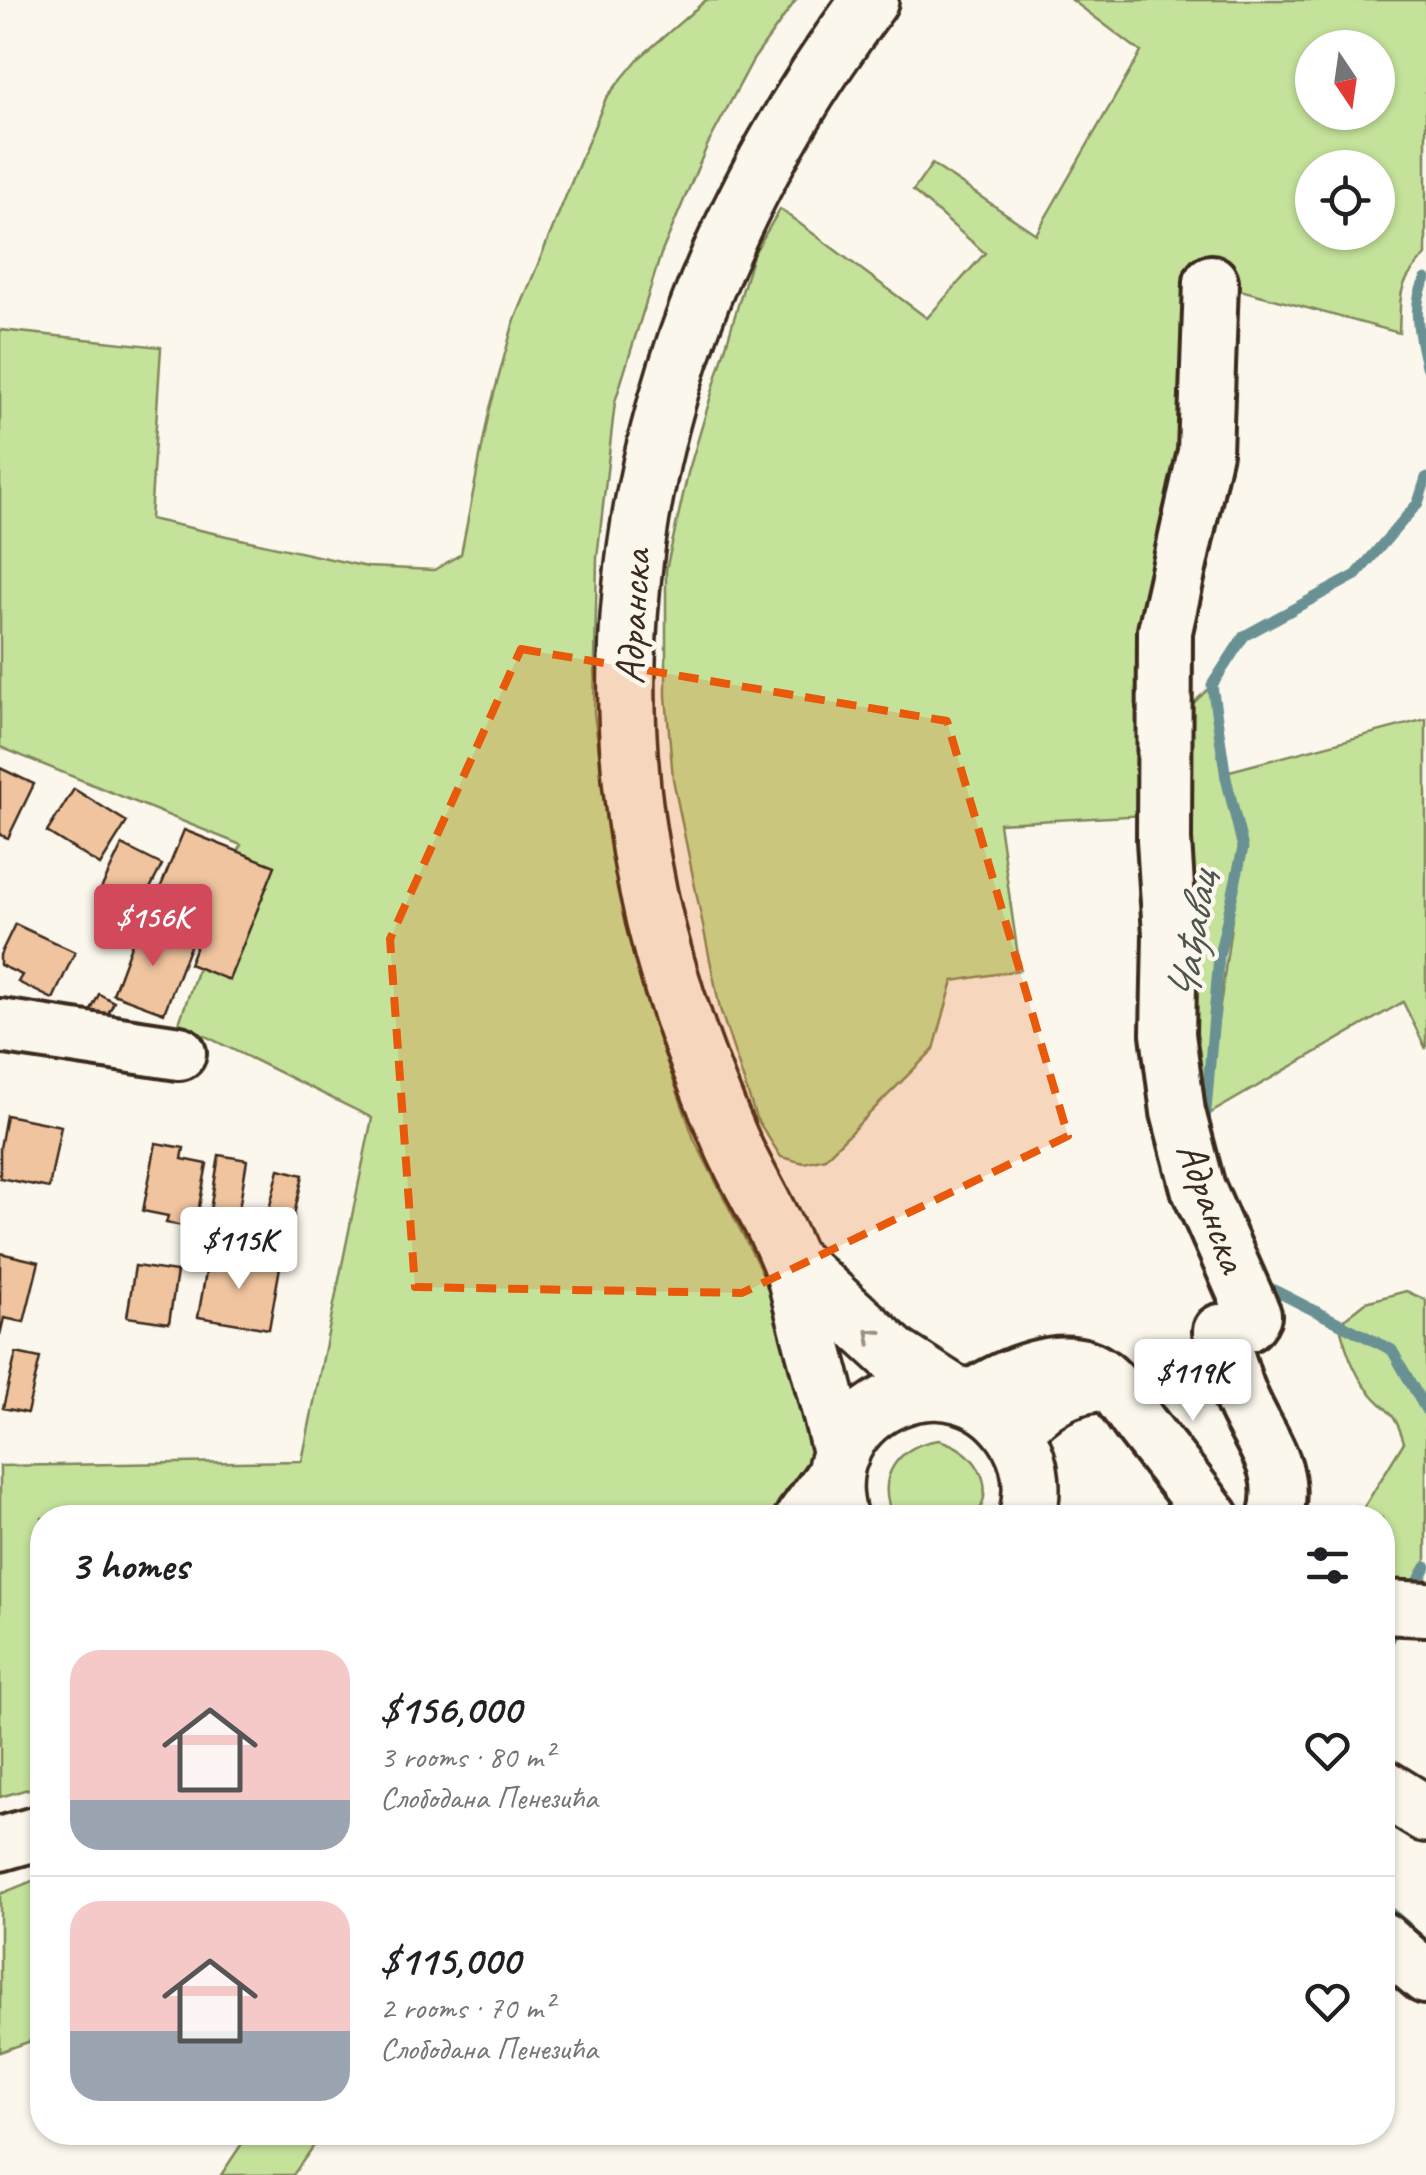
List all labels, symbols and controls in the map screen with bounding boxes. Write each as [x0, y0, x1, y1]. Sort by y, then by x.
north arrow [1295, 30, 1395, 130]
map controls [1295, 30, 1395, 250]
button: locate [1295, 150, 1395, 250]
street label: Адранска [603, 545, 663, 686]
water label: Чађавац [1154, 862, 1231, 1006]
pin: $156K [83, 884, 223, 969]
text: $156K [116, 896, 190, 937]
street label: Адранска [1164, 1135, 1261, 1282]
pin: $115K [169, 1207, 309, 1292]
text: $115K [202, 1219, 276, 1260]
one-way arrow [865, 1329, 884, 1347]
pin: $119K [1123, 1339, 1263, 1424]
text: $119K [1156, 1351, 1230, 1392]
icon: filters [1300, 1538, 1355, 1593]
text: 3 homes [70, 1539, 189, 1592]
text: $156,000 [380, 1683, 521, 1736]
icon: home [150, 1690, 270, 1810]
icon: heart [1300, 1723, 1355, 1778]
text: 3 rooms · 80 m² [380, 1736, 553, 1777]
text: Слободана Пенезића [380, 1777, 598, 1818]
text: $115,000 [380, 1934, 520, 1987]
icon: home [150, 1941, 270, 2061]
icon: heart [1300, 1974, 1355, 2029]
text: 2 rooms · 70 m² [380, 1987, 553, 2028]
text: Слободана Пенезића [380, 2028, 598, 2069]

